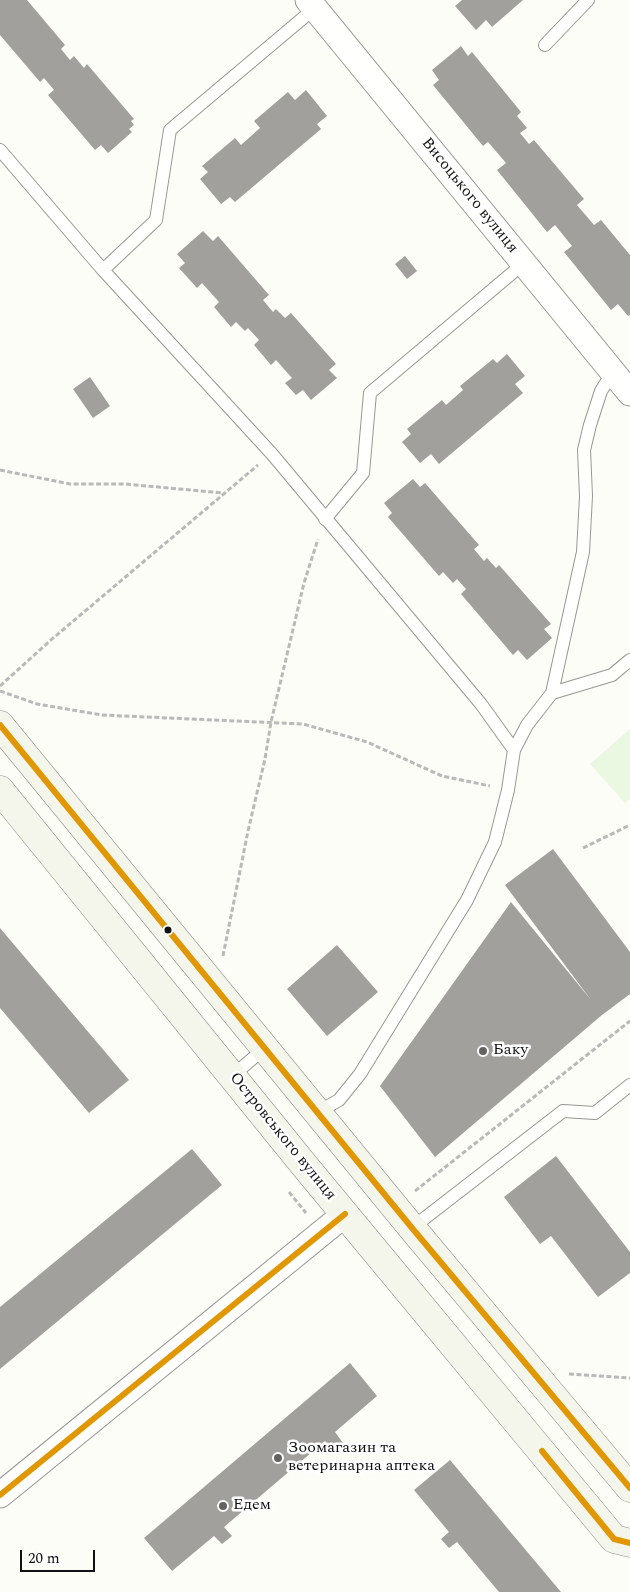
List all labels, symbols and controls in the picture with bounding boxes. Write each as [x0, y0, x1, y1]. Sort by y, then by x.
street label: Висоцького вулиця [417, 134, 521, 258]
unlabelled marker [163, 925, 173, 935]
place label: Баку [493, 1041, 528, 1061]
marker: Баку [477, 1045, 489, 1057]
street label: Островського вулиця [224, 1069, 340, 1205]
place label: Зоомагазин та ветеринарна аптека [288, 1439, 435, 1477]
marker: Зоомагазин та ветеринарна аптека [272, 1452, 284, 1464]
place label: Едем [233, 1496, 271, 1516]
marker: Едем [217, 1500, 229, 1512]
scale bar [22, 1540, 98, 1572]
text: 20 m [28, 1547, 60, 1570]

